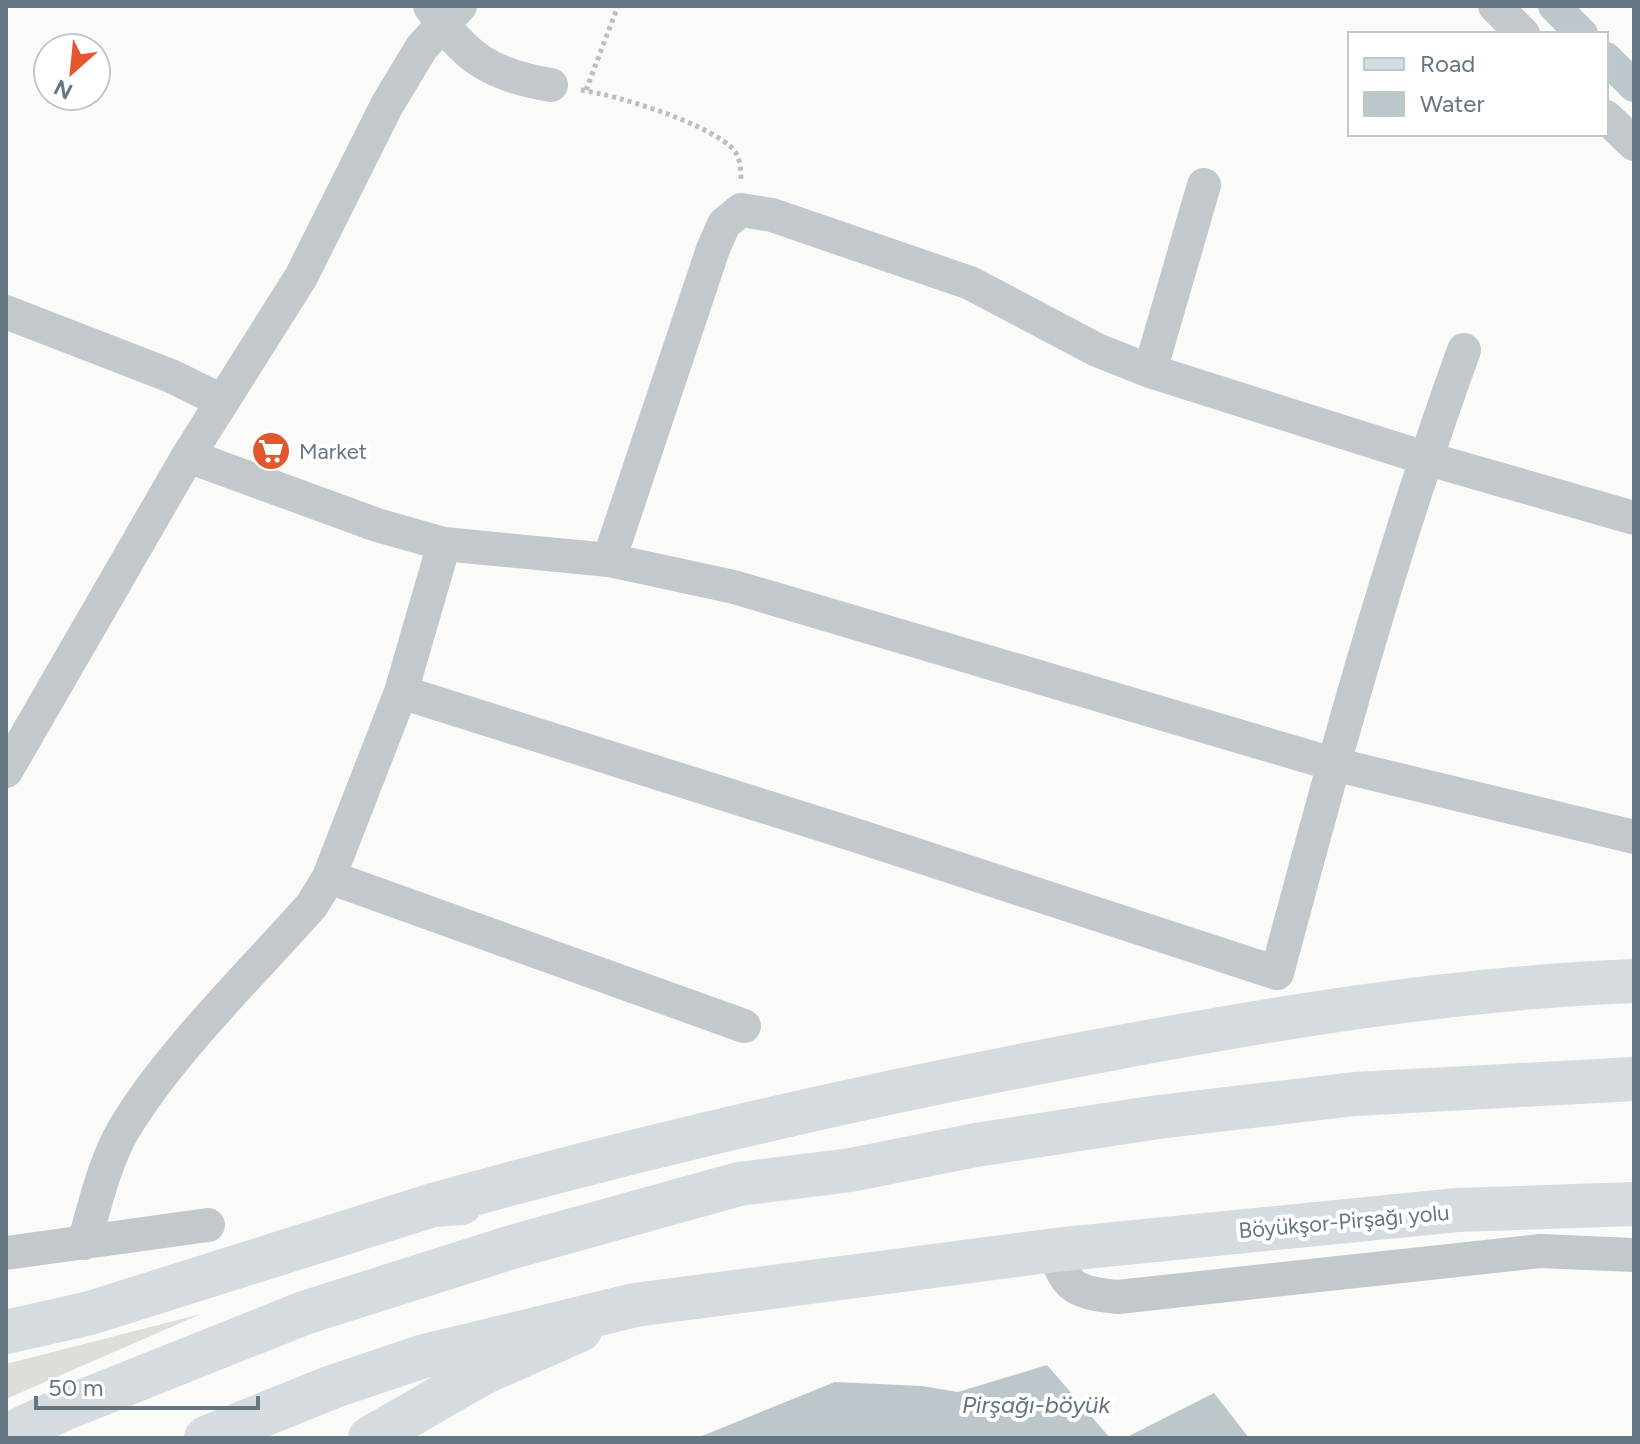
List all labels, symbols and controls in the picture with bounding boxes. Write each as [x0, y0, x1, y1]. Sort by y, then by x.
north arrow [32, 32, 112, 112]
legend [1348, 32, 1608, 136]
text: Road [1420, 49, 1475, 78]
text: N [49, 73, 77, 105]
text: Water [1420, 89, 1485, 118]
supermarket icon: Market [250, 430, 292, 472]
place label: Market [299, 438, 367, 465]
street label: Böyükşor-Pirşağı yolu [1237, 1199, 1451, 1244]
scale bar [36, 1360, 258, 1410]
text: 50 m [48, 1373, 104, 1402]
water label: Pirşağı-böyük [962, 1390, 1111, 1419]

